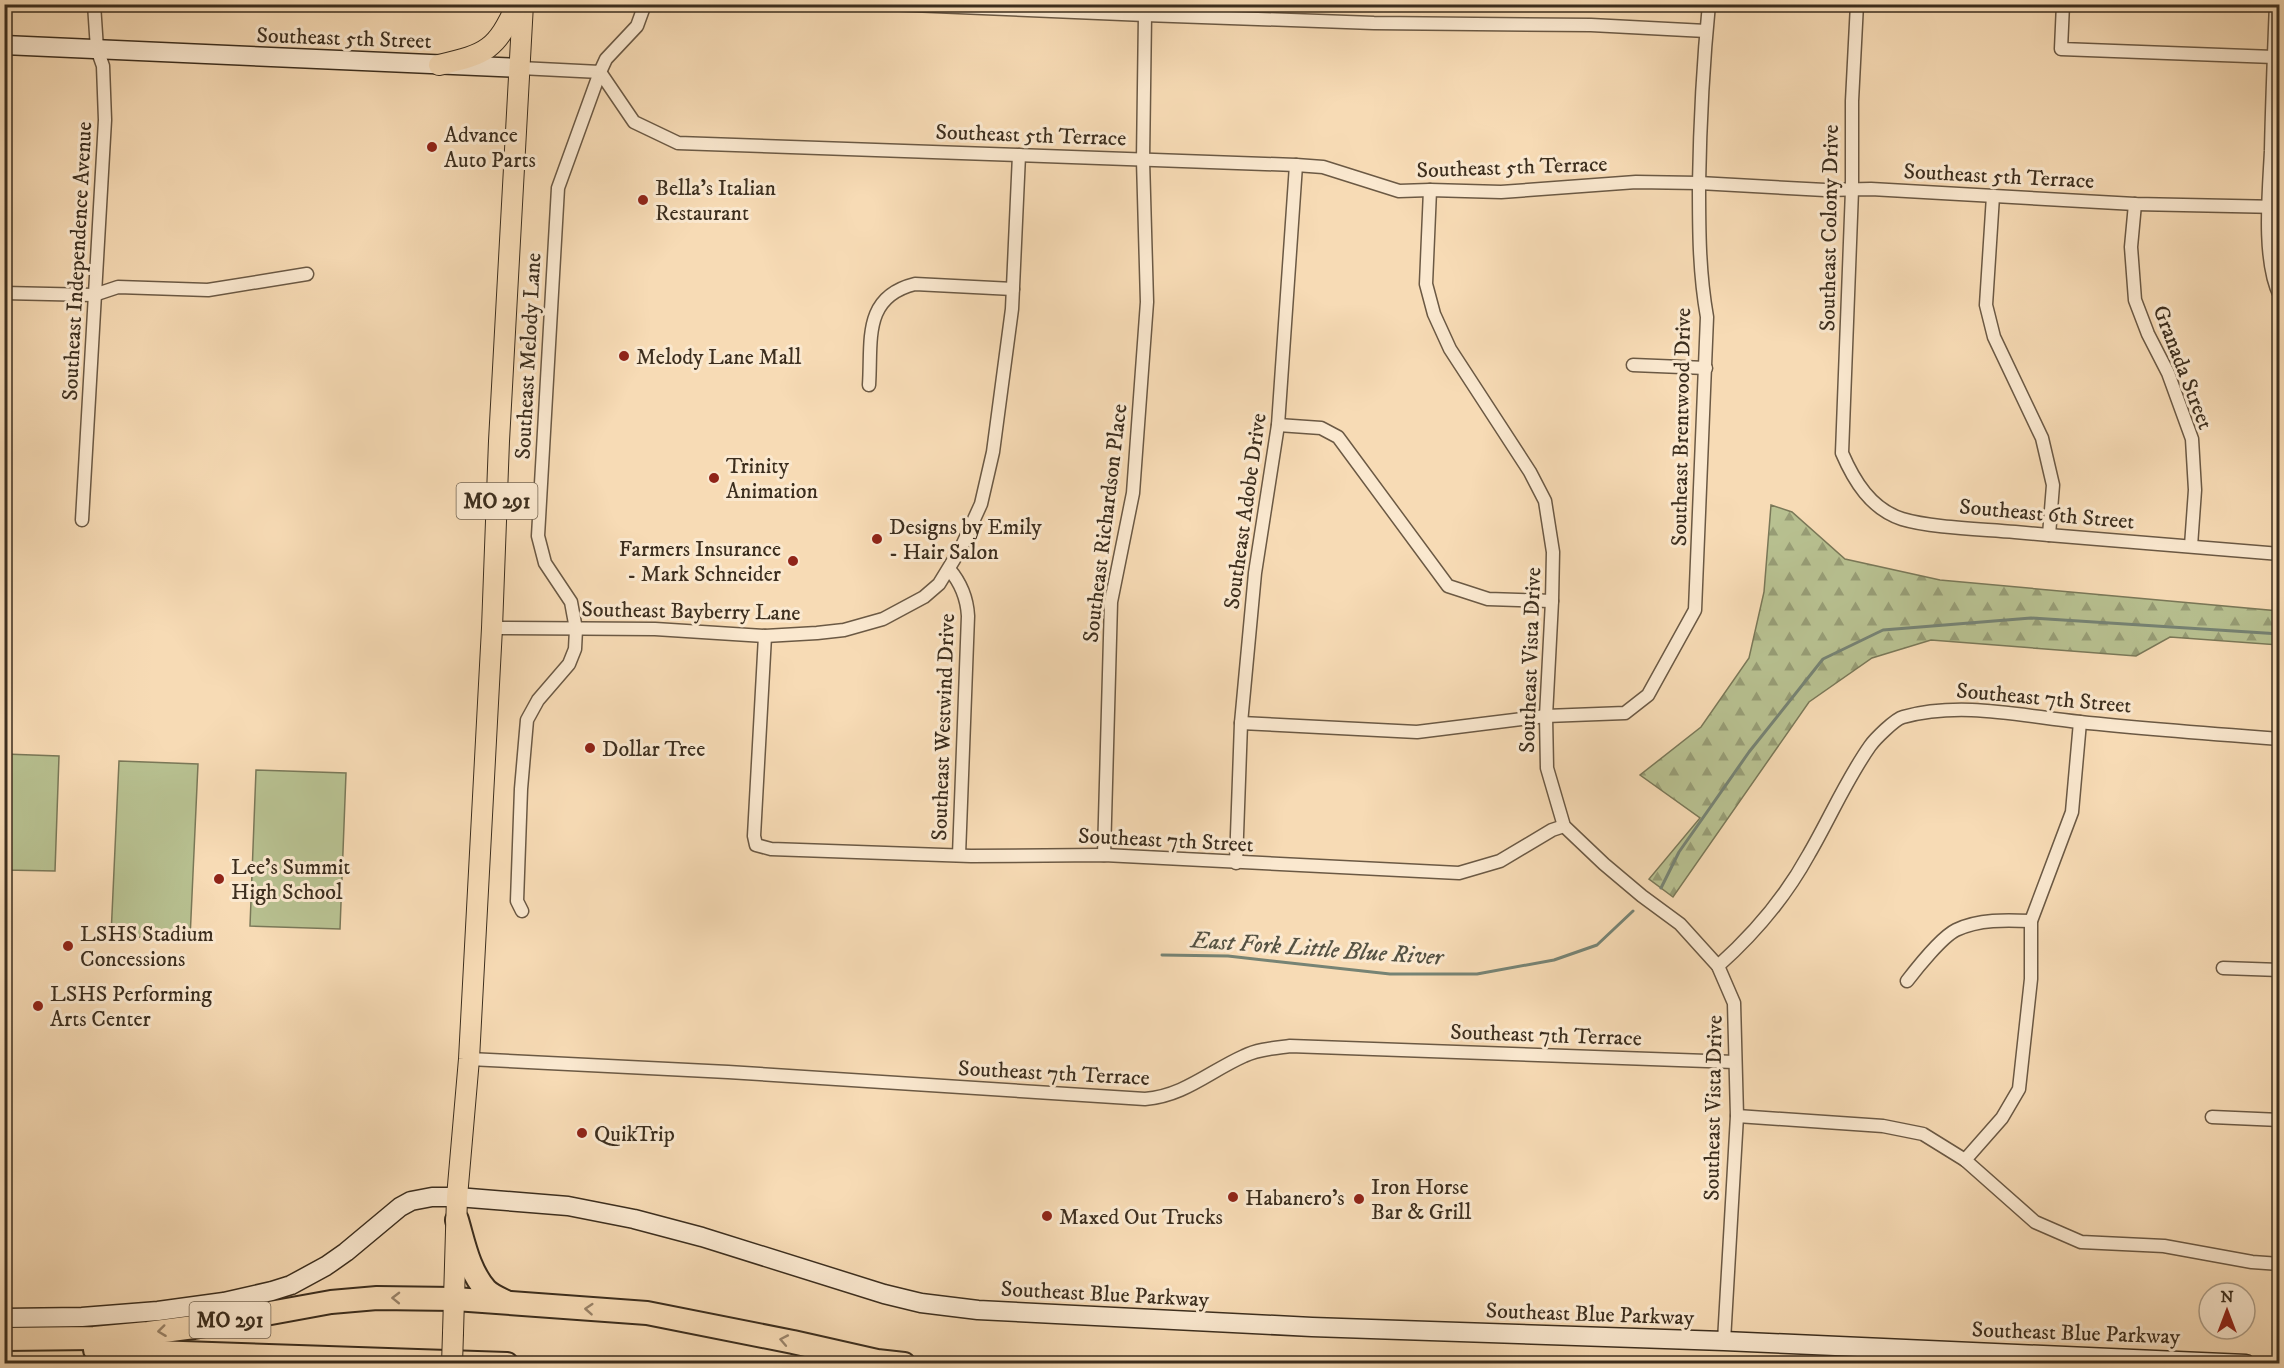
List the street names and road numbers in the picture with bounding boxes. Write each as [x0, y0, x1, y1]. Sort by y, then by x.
street label: Southeast 5th Street [256, 22, 432, 55]
street label: Southeast 5th Terrace [935, 119, 1127, 152]
street label: Southeast Independence Avenue [57, 121, 98, 401]
street label: Southeast Colony Drive [1814, 124, 1845, 332]
street label: Southeast 5th Terrace [1416, 151, 1608, 184]
street label: Southeast 5th Terrace [1903, 158, 2095, 195]
street label: Southeast Melody Lane [510, 252, 547, 460]
street label: Granada Street [2147, 302, 2219, 433]
street label: Southeast Brentwood Drive [1666, 308, 1697, 547]
street label: Southeast Richardson Place [1077, 402, 1134, 644]
street label: Southeast Adobe Drive [1218, 411, 1273, 611]
road number: MO 291 [456, 483, 538, 519]
street label: Southeast 6th Street [1958, 493, 2136, 536]
street label: Southeast Vista Drive [1514, 567, 1547, 753]
street label: Southeast Bayberry Lane [581, 596, 801, 627]
street label: Southeast Westwind Drive [926, 613, 961, 841]
street label: Southeast 7th Street [1955, 677, 2133, 720]
street label: Southeast 7th Street [1077, 822, 1254, 859]
street label: Southeast Vista Drive [1698, 1015, 1729, 1201]
street label: Southeast 7th Terrace [1450, 1019, 1642, 1052]
street label: Southeast 7th Terrace [958, 1055, 1150, 1092]
street label: Southeast Blue Parkway [1000, 1276, 1210, 1313]
street label: Southeast Blue Parkway [1485, 1297, 1695, 1332]
road number: MO 291 [190, 1302, 270, 1338]
street label: Southeast Blue Parkway [1971, 1316, 2181, 1351]

